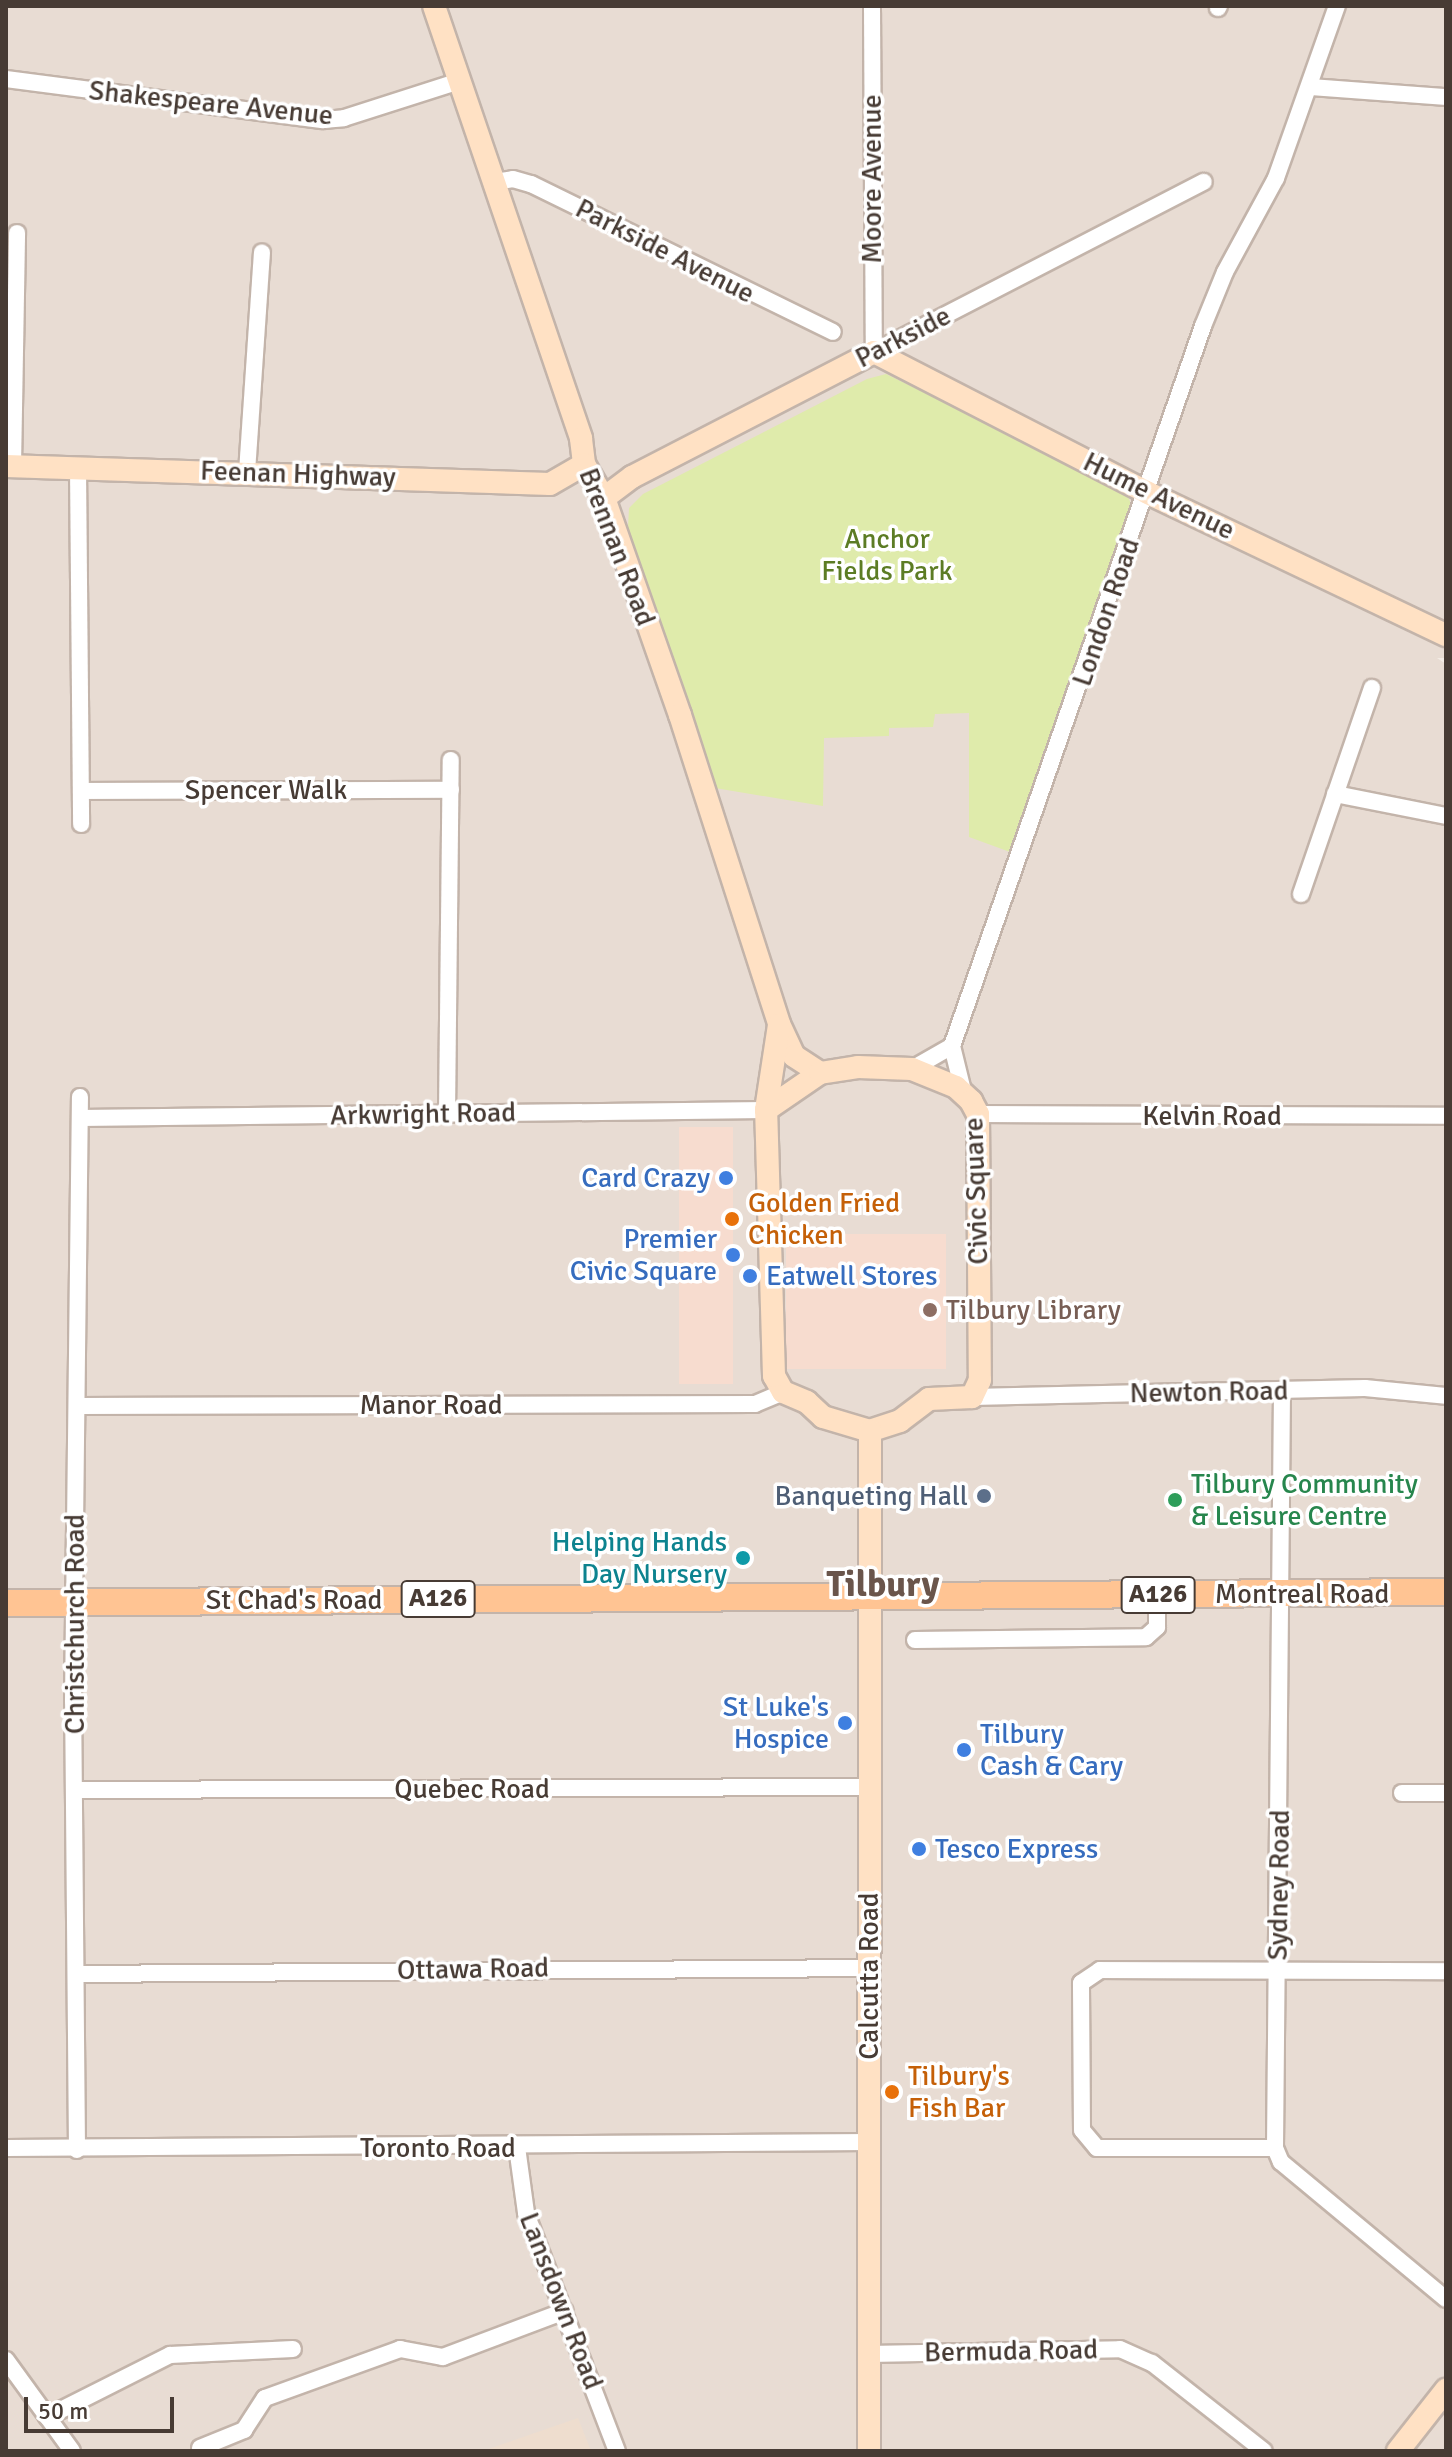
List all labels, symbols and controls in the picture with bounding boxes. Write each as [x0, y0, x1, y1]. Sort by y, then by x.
street label: Shakespeare Avenue [87, 73, 335, 133]
street label: Moore Avenue [855, 94, 889, 264]
street label: Parkside Avenue [570, 191, 760, 311]
street label: Parkside [850, 299, 956, 375]
street label: Hume Avenue [1078, 445, 1240, 547]
street label: Feenan Highway [200, 454, 396, 494]
street label: Brennan Road [571, 463, 663, 631]
park label: Anchor Fields Park [821, 522, 953, 588]
street label: London Road [1065, 533, 1147, 691]
street label: Spencer Walk [185, 773, 347, 807]
street label: Arkwright Road [330, 1096, 516, 1132]
street label: Kelvin Road [1142, 1099, 1282, 1133]
street label: Civic Square [957, 1117, 995, 1265]
place label: Card Crazy [581, 1161, 710, 1195]
marker: Card Crazy [717, 1169, 735, 1187]
place label: Golden Fried Chicken [748, 1186, 900, 1252]
marker: Golden Fried Chicken [723, 1210, 741, 1228]
place label: Premier Civic Square [570, 1222, 717, 1288]
marker: Premier Civic Square [724, 1246, 742, 1264]
place label: Eatwell Stores [766, 1259, 937, 1293]
marker: Eatwell Stores [741, 1267, 759, 1285]
place label: Tilbury Library [946, 1293, 1121, 1327]
marker: Tilbury Library [921, 1301, 939, 1319]
street label: Newton Road [1129, 1374, 1289, 1410]
street label: Manor Road [359, 1388, 503, 1422]
place label: Tilbury Community & Leisure Centre [1191, 1467, 1418, 1533]
place label: Banqueting Hall [774, 1479, 968, 1513]
marker: Banqueting Hall [975, 1487, 993, 1505]
marker: Tilbury Community & Leisure Centre [1166, 1491, 1184, 1509]
street label: Christchurch Road [58, 1514, 92, 1734]
place label: Helping Hands Day Nursery [552, 1525, 727, 1591]
marker: Helping Hands Day Nursery [734, 1549, 752, 1567]
district label: Tilbury [827, 1563, 939, 1607]
road number: A126 [1120, 1573, 1196, 1617]
road number: A126 [400, 1577, 476, 1621]
street label: Montreal Road [1215, 1577, 1389, 1611]
street label: St Chad's Road [206, 1583, 382, 1617]
place label: St Luke's Hospice [723, 1690, 829, 1756]
marker: St Luke's Hospice [836, 1714, 854, 1732]
place label: Tilbury Cash & Cary [980, 1717, 1123, 1783]
marker: Tilbury Cash & Cary [955, 1741, 973, 1759]
street label: Quebec Road [394, 1772, 550, 1806]
street label: Sydney Road [1261, 1809, 1297, 1961]
place label: Tesco Express [935, 1832, 1098, 1866]
marker: Tesco Express [910, 1840, 928, 1858]
street label: Calcutta Road [852, 1892, 886, 2060]
street label: Ottawa Road [397, 1951, 549, 1987]
place label: Tilbury's Fish Bar [908, 2059, 1010, 2125]
marker: Tilbury's Fish Bar [883, 2083, 901, 2101]
street label: Toronto Road [360, 2131, 516, 2165]
street label: Lansdown Road [512, 2208, 610, 2394]
street label: Bermuda Road [924, 2333, 1098, 2369]
scale bar [28, 2381, 178, 2431]
text: 50 m [38, 2396, 88, 2426]

